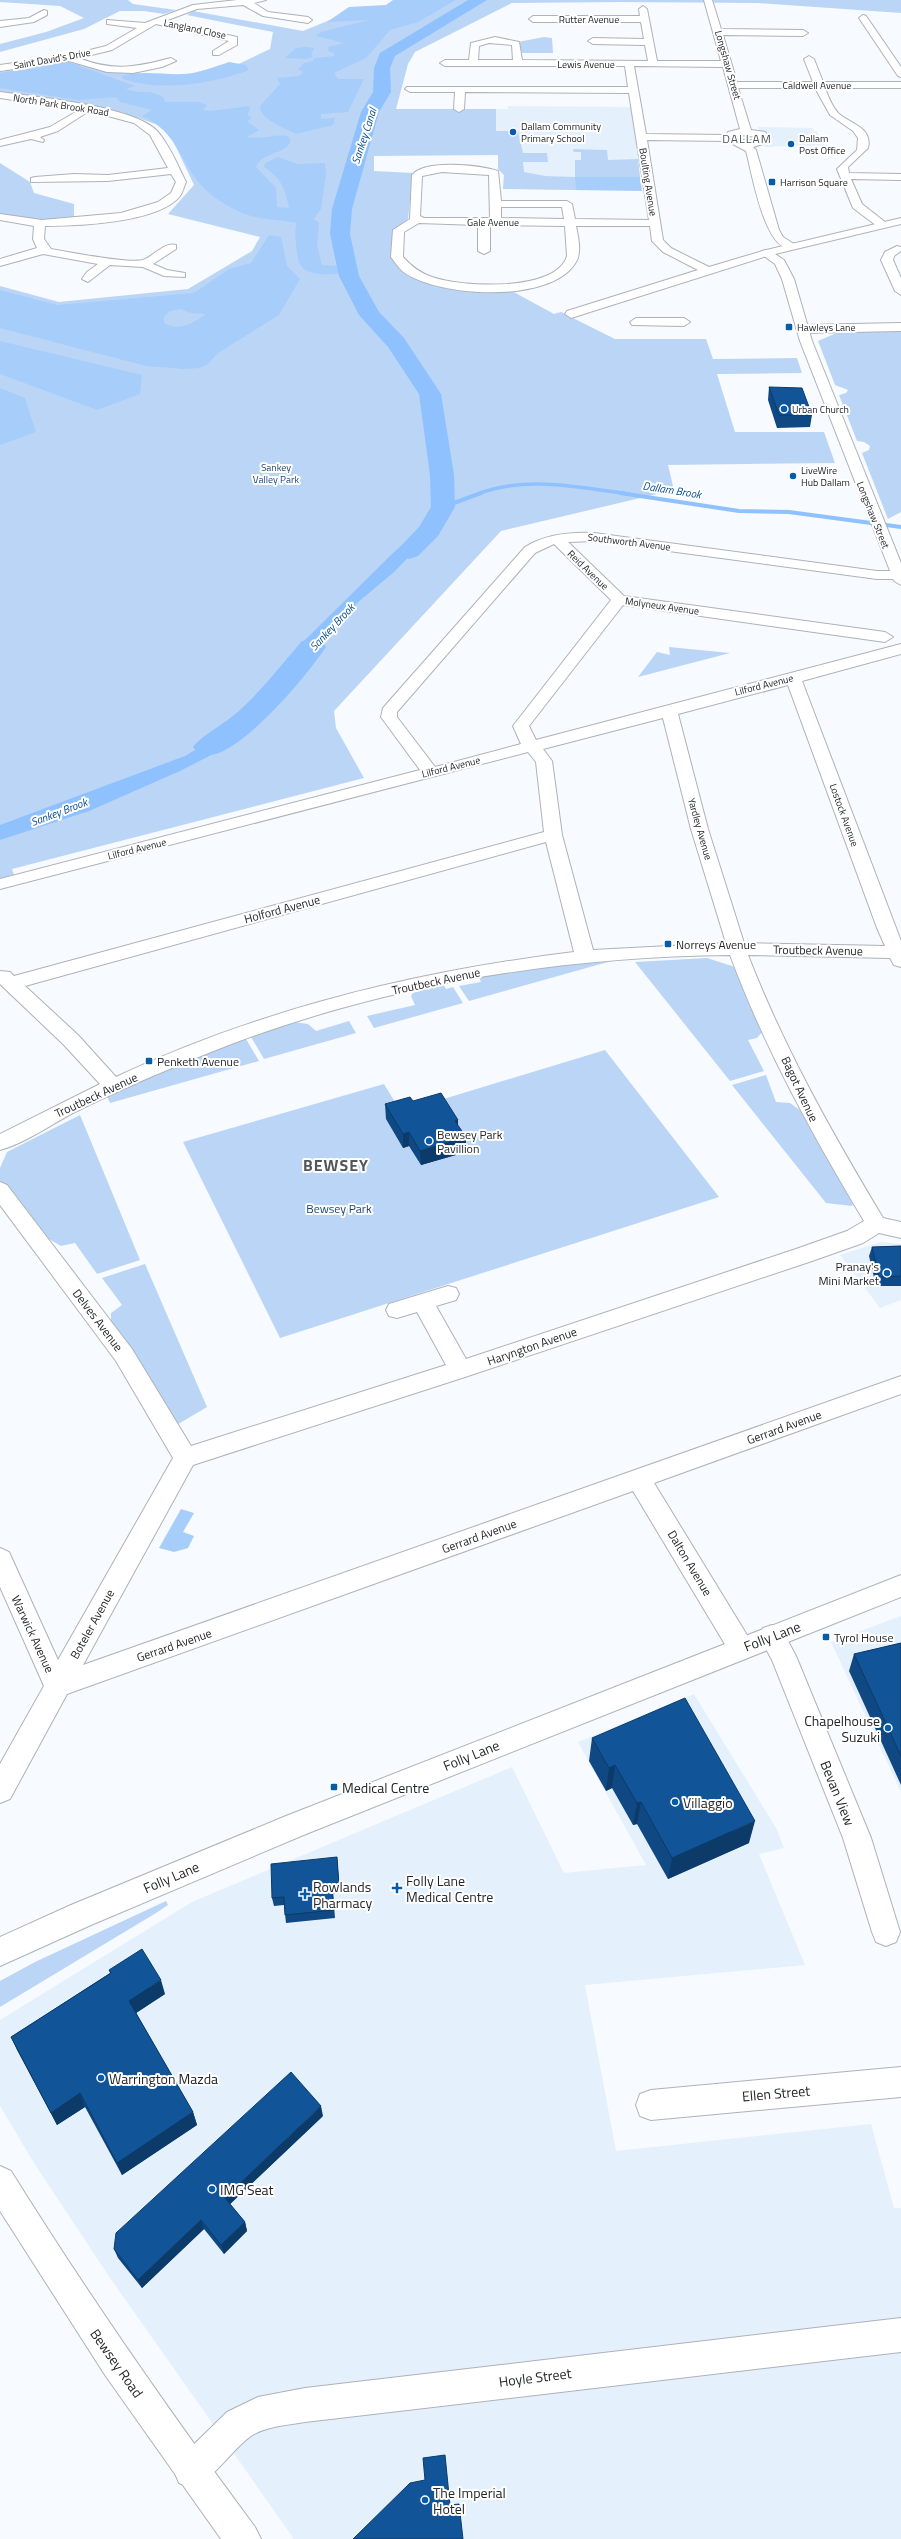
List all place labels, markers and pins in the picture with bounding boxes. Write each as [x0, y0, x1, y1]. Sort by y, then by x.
place label: Dallam Community Primary School [521, 119, 601, 146]
marker: Dallam Community Primary School [508, 127, 518, 137]
place label: Dallam Post Office [799, 131, 845, 158]
marker: Dallam Post Office [786, 139, 796, 149]
place label: Harrison Square [780, 175, 848, 190]
marker: Harrison Square [767, 177, 777, 187]
place label: Hawleys Lane [797, 320, 855, 335]
marker: Hawleys Lane [784, 322, 794, 332]
place label: Urban Church [792, 402, 849, 417]
marker: Urban Church [779, 404, 789, 414]
place label: LiveWire Hub Dallam [801, 463, 850, 490]
marker: LiveWire Hub Dallam [788, 471, 798, 481]
place label: Norreys Avenue [676, 935, 756, 954]
marker: Norreys Avenue [663, 939, 673, 949]
place label: Penketh Avenue [157, 1052, 239, 1071]
marker: Penketh Avenue [144, 1056, 154, 1066]
place label: Bewsey Park Pavillion [437, 1125, 503, 1158]
marker: Bewsey Park Pavillion [424, 1136, 434, 1146]
place label: Pranay's Mini Market [819, 1257, 880, 1290]
marker: Pranay's Mini Market [882, 1268, 892, 1278]
place label: Tyrol House [834, 1628, 893, 1647]
marker: Tyrol House [821, 1632, 831, 1642]
place label: Chapelhouse Suzuki [804, 1710, 880, 1747]
marker: Chapelhouse Suzuki [883, 1723, 893, 1733]
place label: Medical Centre [342, 1777, 429, 1798]
marker: Medical Centre [329, 1782, 339, 1792]
place label: Villaggio [683, 1792, 733, 1813]
marker: Villaggio [670, 1797, 680, 1807]
place label: Folly Lane Medical Centre [406, 1870, 493, 1907]
place label: Rowlands Pharmacy [313, 1876, 372, 1913]
marker: Folly Lane Medical Centre [391, 1882, 403, 1894]
marker: Rowlands Pharmacy [300, 1889, 310, 1899]
place label: Warrington Mazda [109, 2068, 218, 2089]
marker: Warrington Mazda [96, 2073, 106, 2083]
place label: IMG Seat [220, 2179, 274, 2200]
marker: IMG Seat [207, 2184, 217, 2194]
place label: The Imperial Hotel [433, 2482, 506, 2519]
marker: The Imperial Hotel [420, 2495, 430, 2505]

